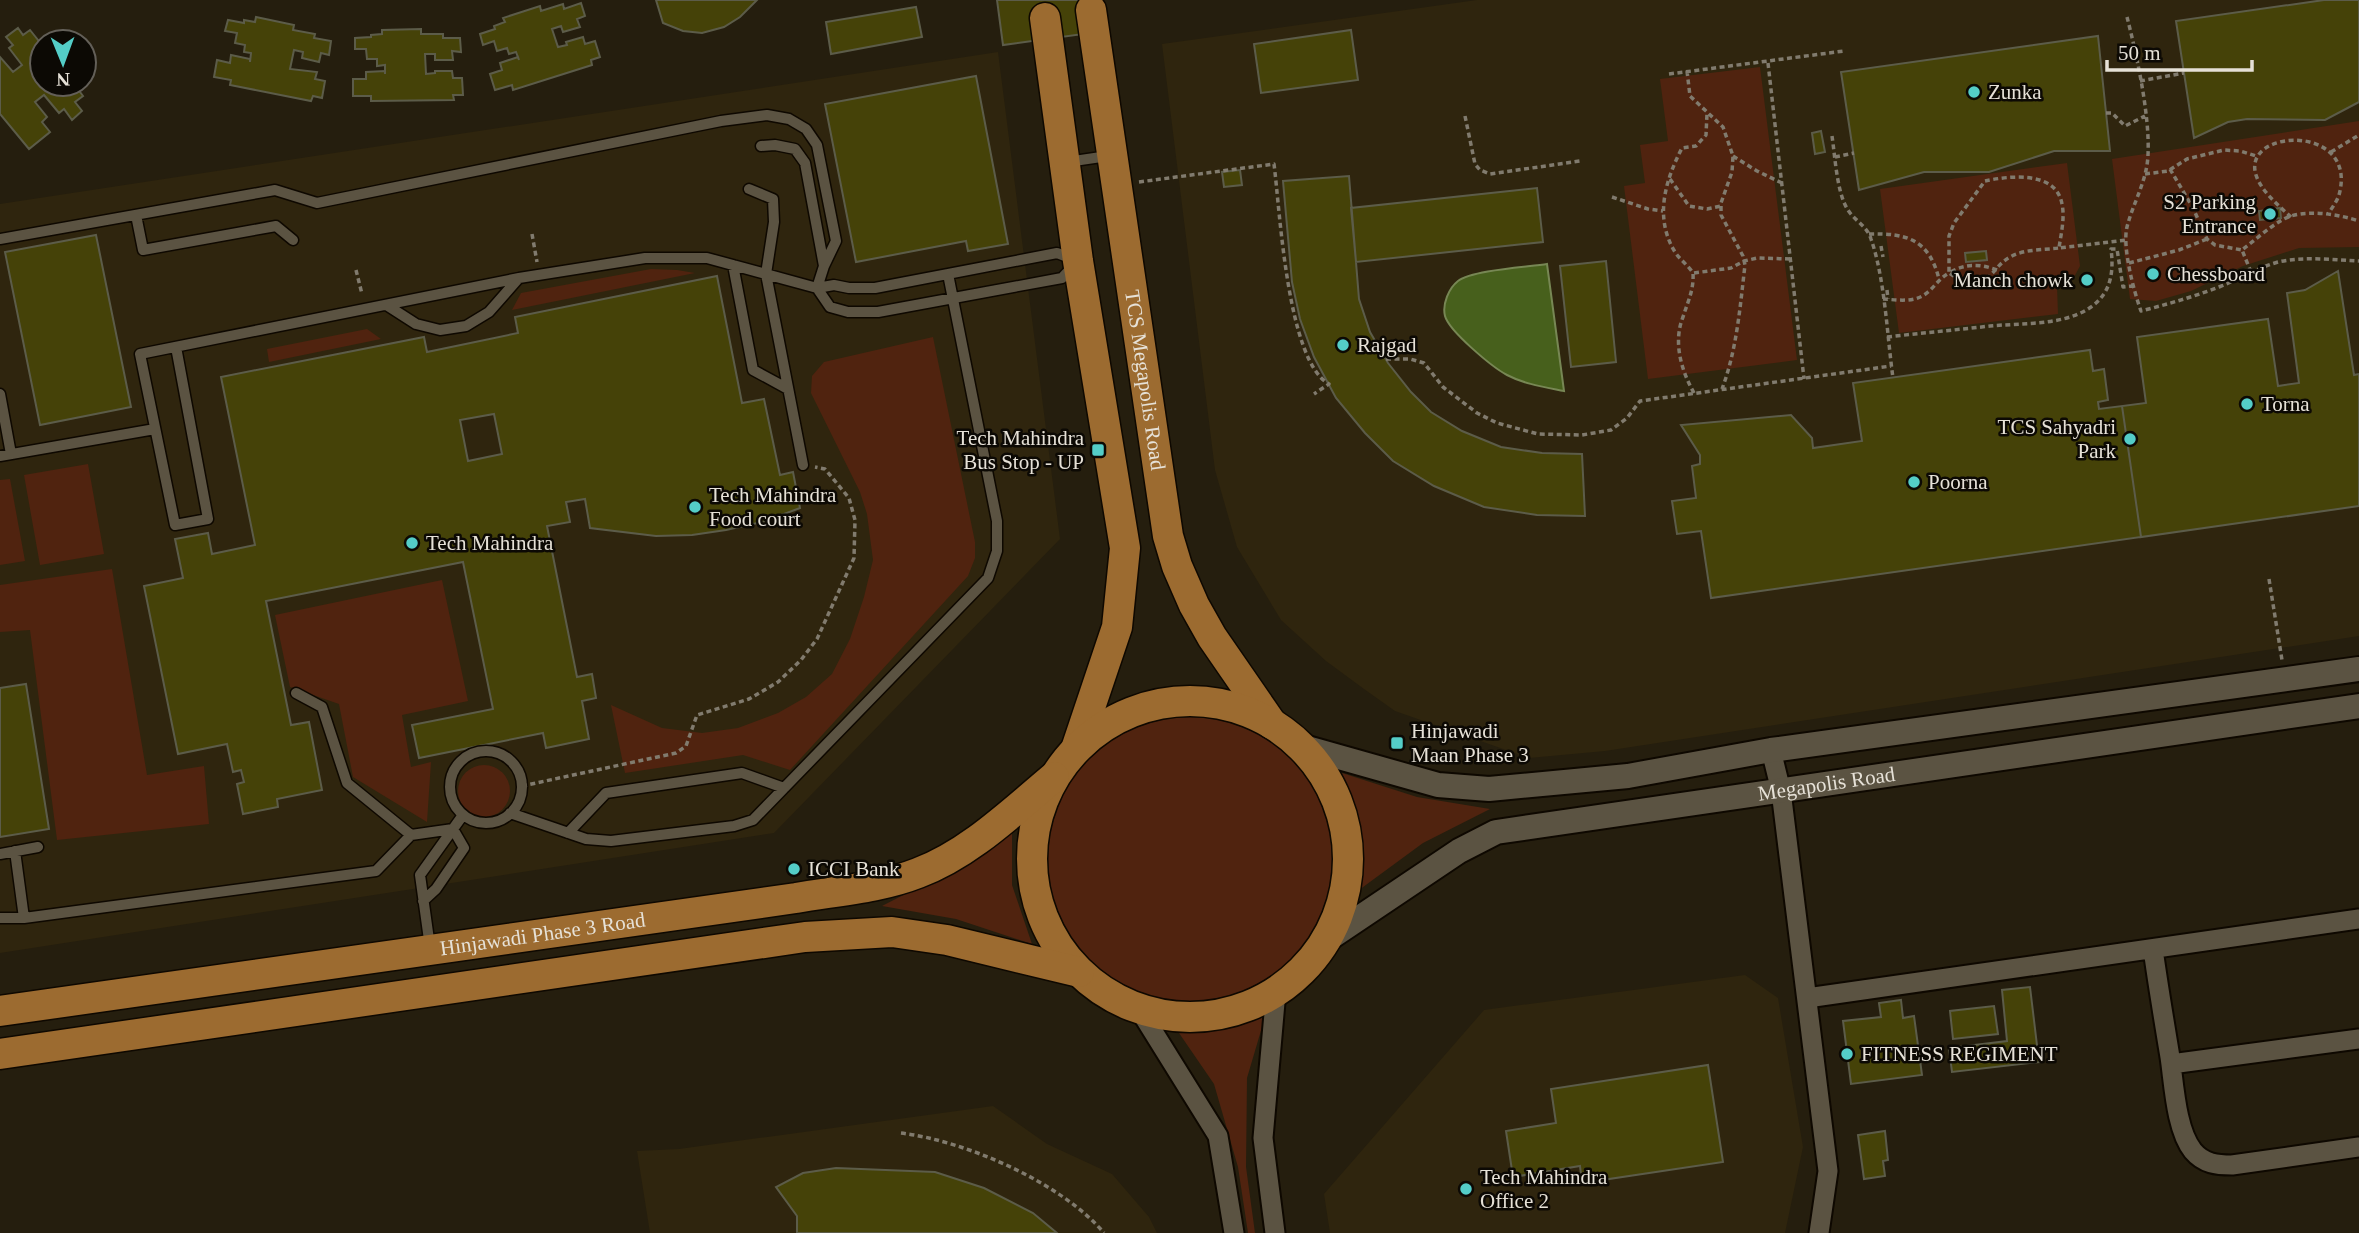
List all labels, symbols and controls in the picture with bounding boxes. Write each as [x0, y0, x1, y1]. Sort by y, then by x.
north arrow [28, 28, 98, 98]
scale bar [2107, 28, 2252, 72]
text: 50 m [2118, 41, 2161, 65]
text: N [56, 69, 70, 90]
place label: Zunka [1988, 80, 2042, 104]
marker: Zunka [1966, 84, 1982, 100]
place label: S2 Parking Entrance [2163, 190, 2256, 238]
marker: S2 Parking Entrance [2262, 206, 2278, 222]
place label: Chessboard [2167, 262, 2265, 286]
marker: Chessboard [2145, 266, 2161, 282]
place label: Manch chowk [1953, 268, 2073, 292]
marker: Manch chowk [2079, 272, 2095, 288]
street label: TCS Megapolis Road [1120, 288, 1170, 472]
place label: Rajgad [1357, 333, 1417, 357]
marker: Rajgad [1335, 337, 1351, 353]
place label: Torna [2261, 392, 2310, 416]
marker: Torna [2239, 396, 2255, 412]
place label: TCS Sahyadri Park [1998, 415, 2116, 463]
place label: Tech Mahindra Bus Stop - UP [957, 426, 1085, 474]
marker: TCS Sahyadri Park [2122, 431, 2138, 447]
marker: Tech Mahindra Bus Stop - UP [1090, 442, 1106, 458]
place label: Poorna [1928, 470, 1988, 494]
marker: Poorna [1906, 474, 1922, 490]
place label: Tech Mahindra Food court [709, 483, 837, 531]
marker: Tech Mahindra Food court [687, 499, 703, 515]
place label: Tech Mahindra [426, 531, 554, 555]
marker: Tech Mahindra [404, 535, 420, 551]
place label: Hinjawadi Maan Phase 3 [1411, 719, 1529, 767]
marker: Hinjawadi Maan Phase 3 [1389, 735, 1405, 751]
street label: Megapolis Road [1756, 762, 1897, 806]
place label: ICCI Bank [808, 857, 900, 881]
marker: ICCI Bank [786, 861, 802, 877]
street label: Hinjawadi Phase 3 Road [438, 907, 647, 960]
place label: FITNESS REGIMENT [1861, 1042, 2058, 1066]
marker: FITNESS REGIMENT [1839, 1046, 1855, 1062]
place label: Tech Mahindra Office 2 [1480, 1165, 1608, 1213]
marker: Tech Mahindra Office 2 [1458, 1181, 1474, 1197]

